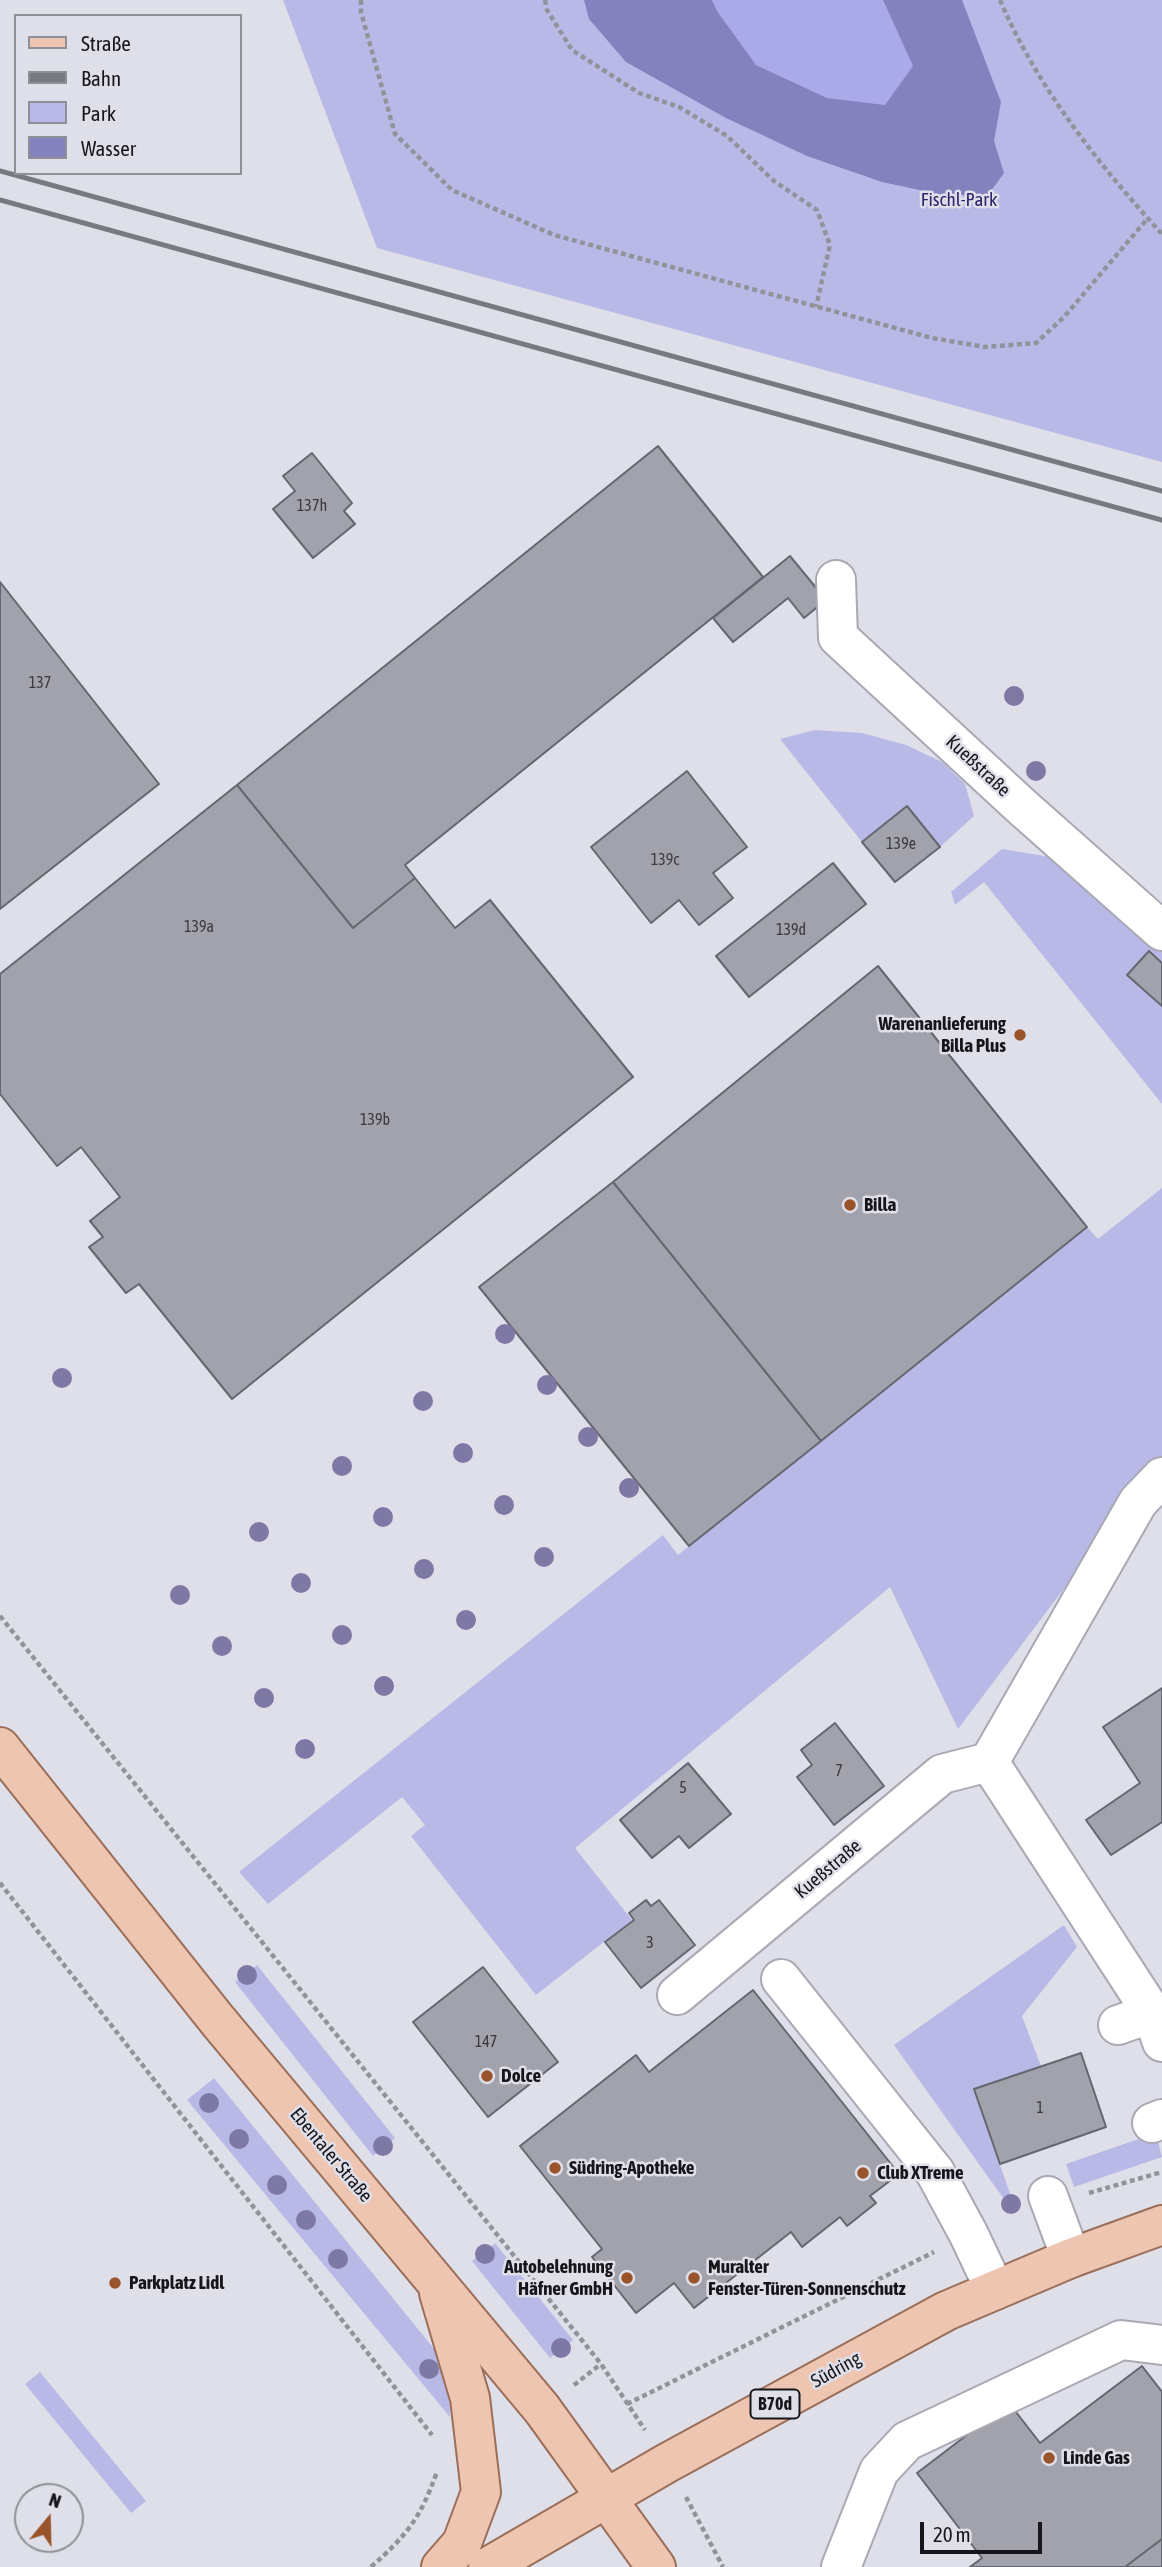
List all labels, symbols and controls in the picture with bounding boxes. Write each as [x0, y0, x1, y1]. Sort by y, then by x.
legend [14, 14, 242, 175]
text: Straße [81, 31, 131, 55]
text: Bahn [81, 66, 121, 90]
text: Park [81, 101, 116, 125]
text: Wasser [81, 136, 136, 160]
park label: Fischl-Park [921, 189, 997, 211]
house number: 137h [297, 496, 327, 516]
house number: 137 [29, 673, 51, 693]
street label: Kueßstraße [941, 731, 1015, 801]
house number: 139e [886, 834, 916, 854]
house number: 139c [651, 850, 679, 870]
house number: 139a [184, 917, 214, 937]
house number: 139d [776, 920, 806, 940]
place label: Warenanlieferung Billa Plus [878, 1013, 1006, 1057]
marker: Warenanlieferung Billa Plus [1012, 1027, 1028, 1043]
house number: 139b [360, 1110, 390, 1130]
place label: Billa [864, 1194, 896, 1216]
marker: Billa [842, 1197, 858, 1213]
house number: 7 [835, 1761, 843, 1781]
house number: 5 [679, 1778, 687, 1798]
street label: Kueßstraße [790, 1835, 866, 1903]
house number: 3 [646, 1933, 654, 1953]
house number: 147 [475, 2032, 497, 2052]
place label: Dolce [501, 2065, 541, 2087]
marker: Dolce [479, 2068, 495, 2084]
house number: 1 [1036, 2098, 1044, 2118]
street label: Ebentaler Straße [285, 2103, 377, 2207]
place label: Südring-Apotheke [569, 2157, 694, 2179]
marker: Südring-Apotheke [547, 2160, 563, 2176]
place label: Club XTreme [877, 2162, 964, 2184]
marker: Club XTreme [855, 2165, 871, 2181]
place label: Autobelehnung Häfner GmbH [504, 2256, 613, 2300]
place label: Muralter Fenster-Türen-Sonnenschutz [708, 2256, 906, 2300]
marker: Autobelehnung Häfner GmbH [619, 2270, 635, 2286]
marker: Muralter Fenster-Türen-Sonnenschutz [686, 2270, 702, 2286]
place label: Parkplatz Lidl [129, 2272, 224, 2294]
marker: Parkplatz Lidl [107, 2275, 123, 2291]
street label: Südring [807, 2347, 865, 2393]
road number: B70d [750, 2390, 800, 2418]
place label: Linde Gas [1063, 2447, 1130, 2469]
marker: Linde Gas [1041, 2450, 1057, 2466]
north arrow [14, 2483, 84, 2553]
text: N [46, 2488, 64, 2512]
scale bar [924, 2508, 1046, 2552]
text: 20 m [933, 2522, 971, 2546]

